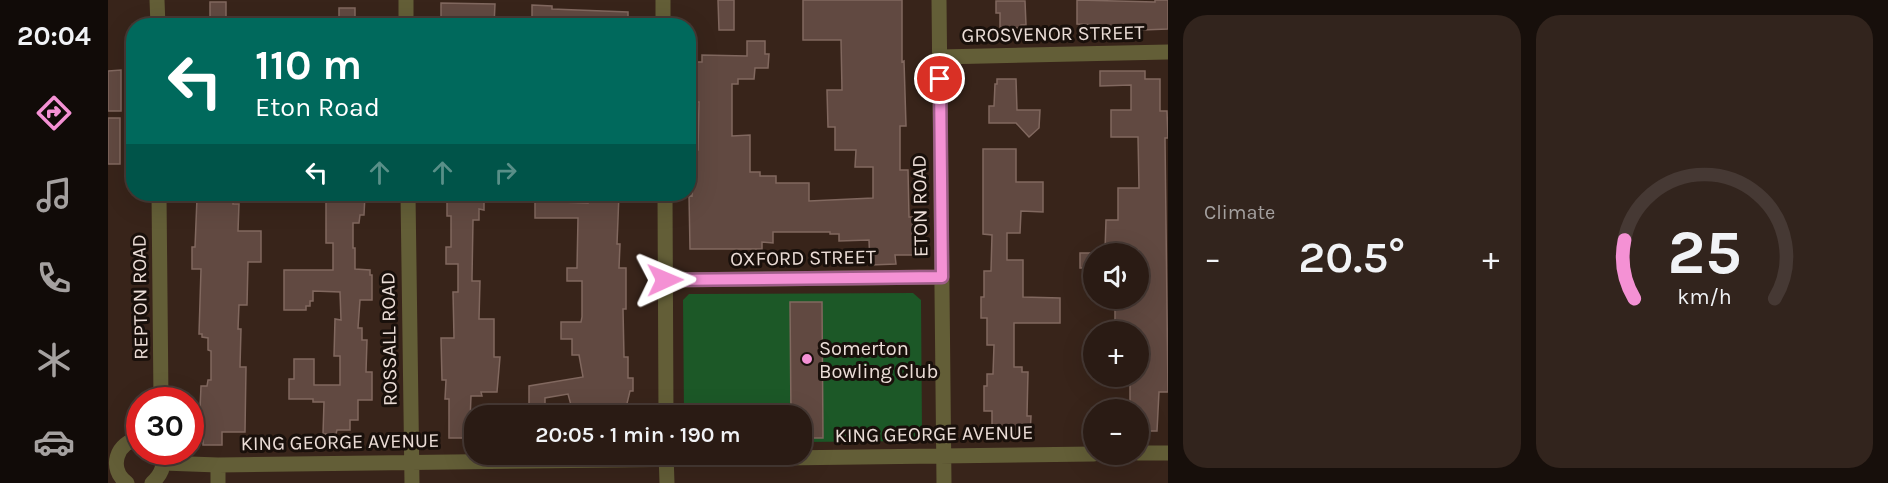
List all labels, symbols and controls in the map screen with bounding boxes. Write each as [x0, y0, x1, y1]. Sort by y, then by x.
text: 20:04 [17, 20, 91, 52]
street label: GROSVENOR STREET [961, 21, 1145, 47]
text: 110 m [255, 40, 362, 90]
icon: left [156, 42, 234, 120]
pin [914, 53, 965, 104]
icon: arrive [923, 62, 956, 95]
text: Eton Road [255, 91, 380, 123]
icon: directions [33, 92, 75, 134]
street label: ETON ROAD [908, 155, 932, 257]
icon: left [300, 156, 333, 189]
icon: ahead [363, 156, 396, 189]
icon: ahead [426, 156, 459, 189]
icon: right [489, 156, 522, 189]
icon: music [33, 174, 75, 216]
text: Climate [1204, 201, 1275, 224]
text: 25 [1667, 216, 1741, 289]
text: 20.5° [1298, 231, 1405, 283]
street label: REPTON ROAD [127, 234, 153, 360]
text: − [1204, 239, 1221, 277]
text: + [1482, 239, 1500, 277]
map controls [1083, 243, 1149, 465]
button: sound [1083, 243, 1149, 309]
street label: OXFORD STREET [730, 245, 876, 271]
position arrow [633, 248, 697, 312]
icon: phone [33, 257, 75, 299]
street label: ROSSALL ROAD [376, 272, 402, 406]
text: km/h [1677, 284, 1731, 309]
button: + [1083, 321, 1149, 387]
place label: Somerton Bowling Club [819, 337, 938, 383]
icon: climate [33, 339, 75, 381]
marker: Somerton Bowling Club [800, 352, 814, 366]
speed limit sign: 30 [126, 387, 204, 465]
button: − [1083, 399, 1149, 465]
icon: car [33, 421, 75, 463]
street label: KING GEORGE AVENUE [835, 421, 1033, 447]
text: 20:05 · 1 min · 190 m [535, 422, 741, 448]
street label: KING GEORGE AVENUE [241, 429, 439, 455]

